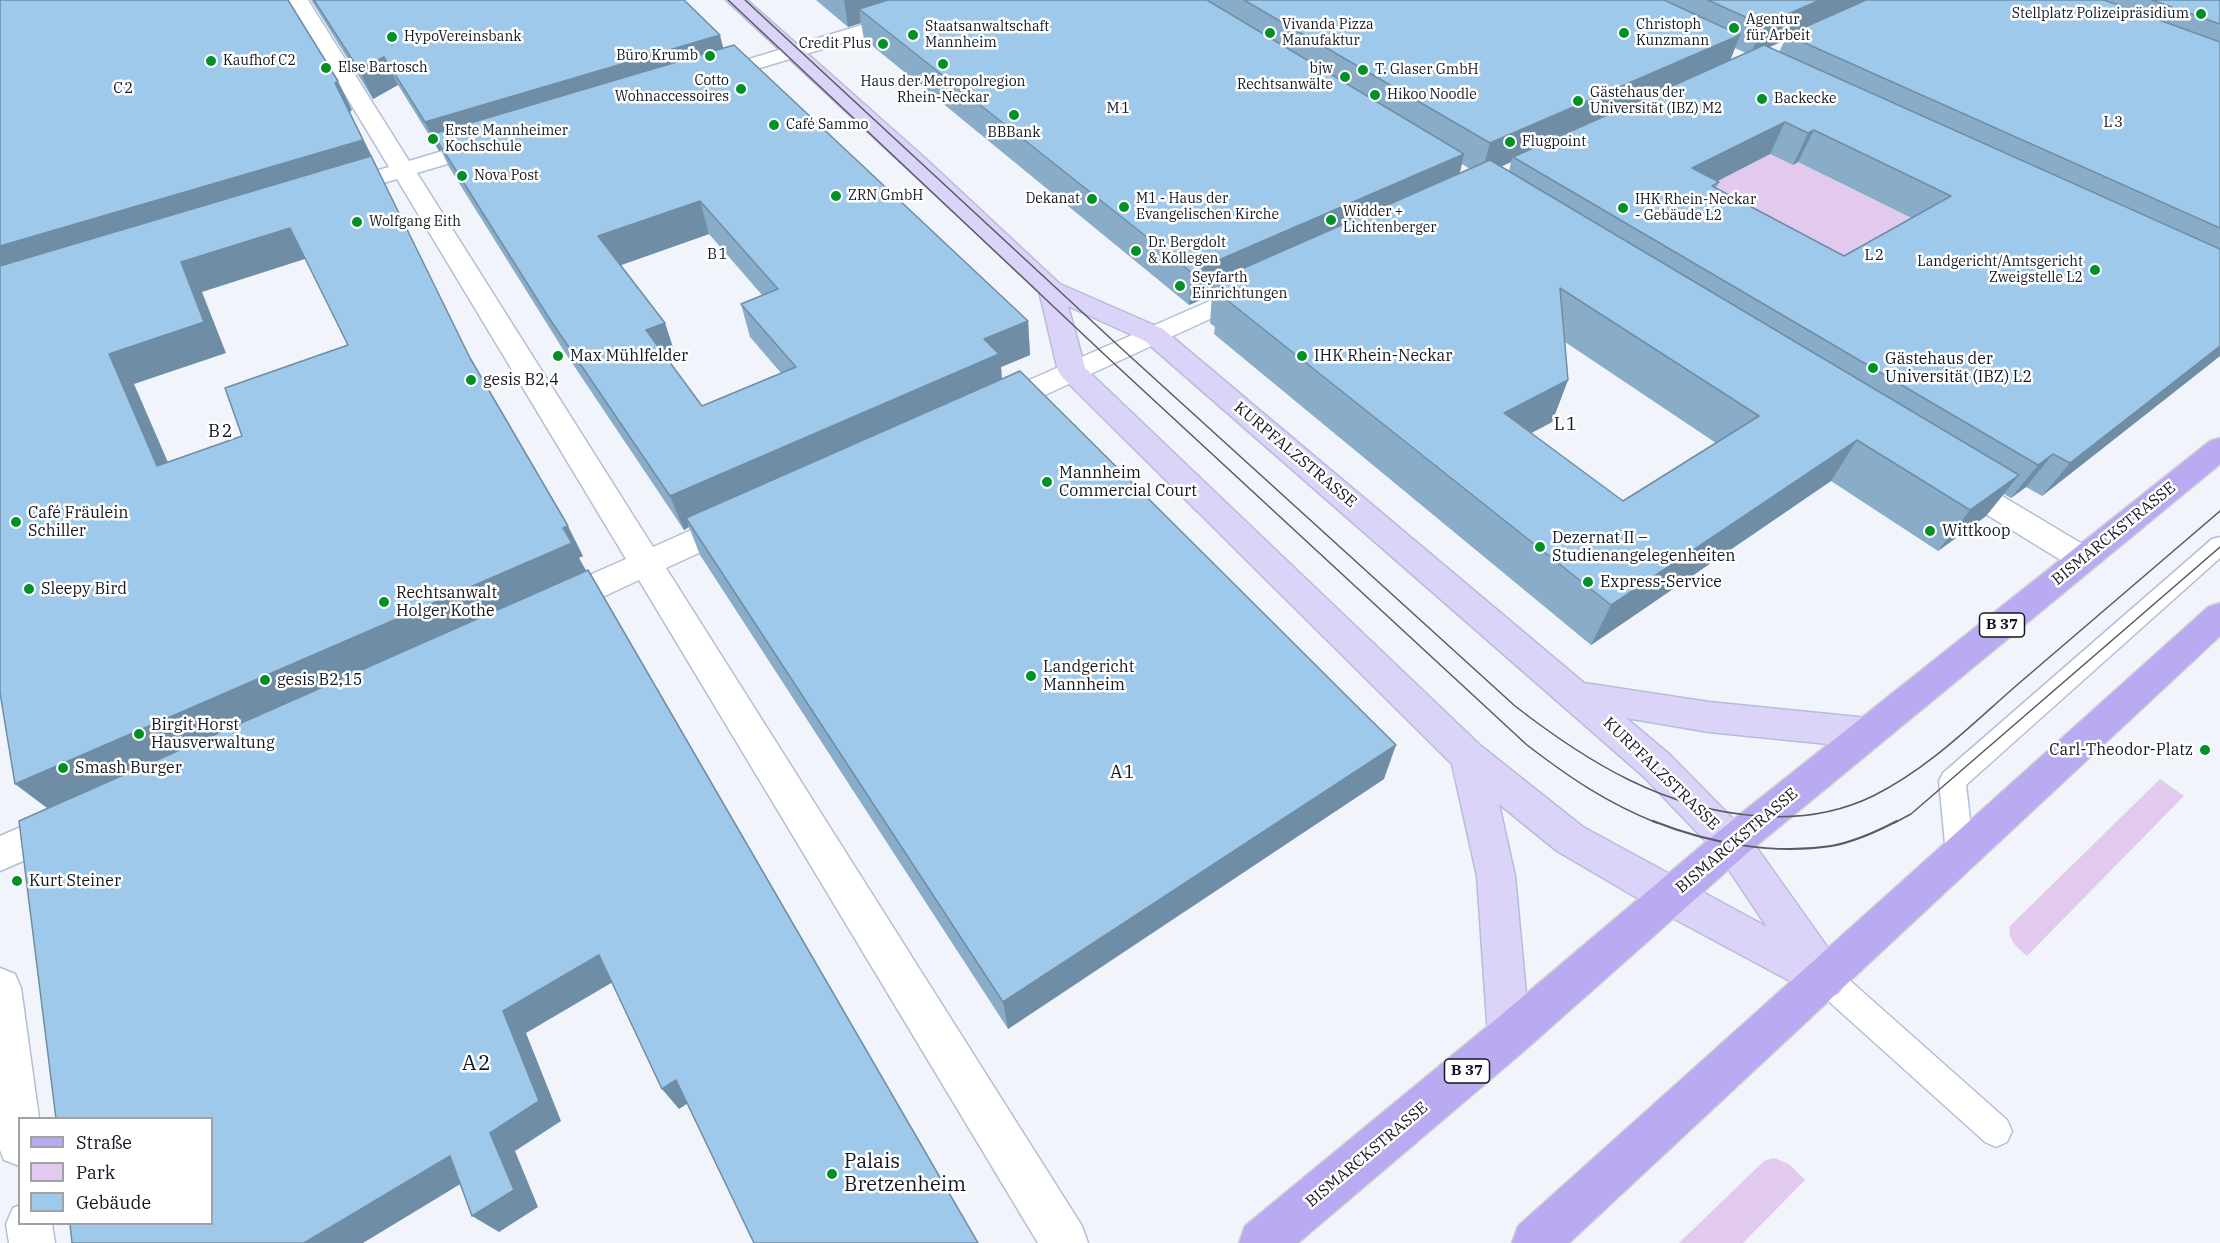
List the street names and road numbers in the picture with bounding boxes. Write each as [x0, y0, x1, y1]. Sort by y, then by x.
street label: KURPFALZSTRASSE [1230, 398, 1360, 512]
street label: BISMARCKSTRASSE [2048, 478, 2180, 590]
road number: B 37 [1980, 613, 2024, 637]
street label: KURPFALZSTRASSE [1599, 714, 1723, 834]
street label: BISMARCKSTRASSE [1672, 784, 1802, 898]
road number: B 37 [1444, 1059, 1490, 1083]
street label: BISMARCKSTRASSE [1302, 1098, 1432, 1212]

